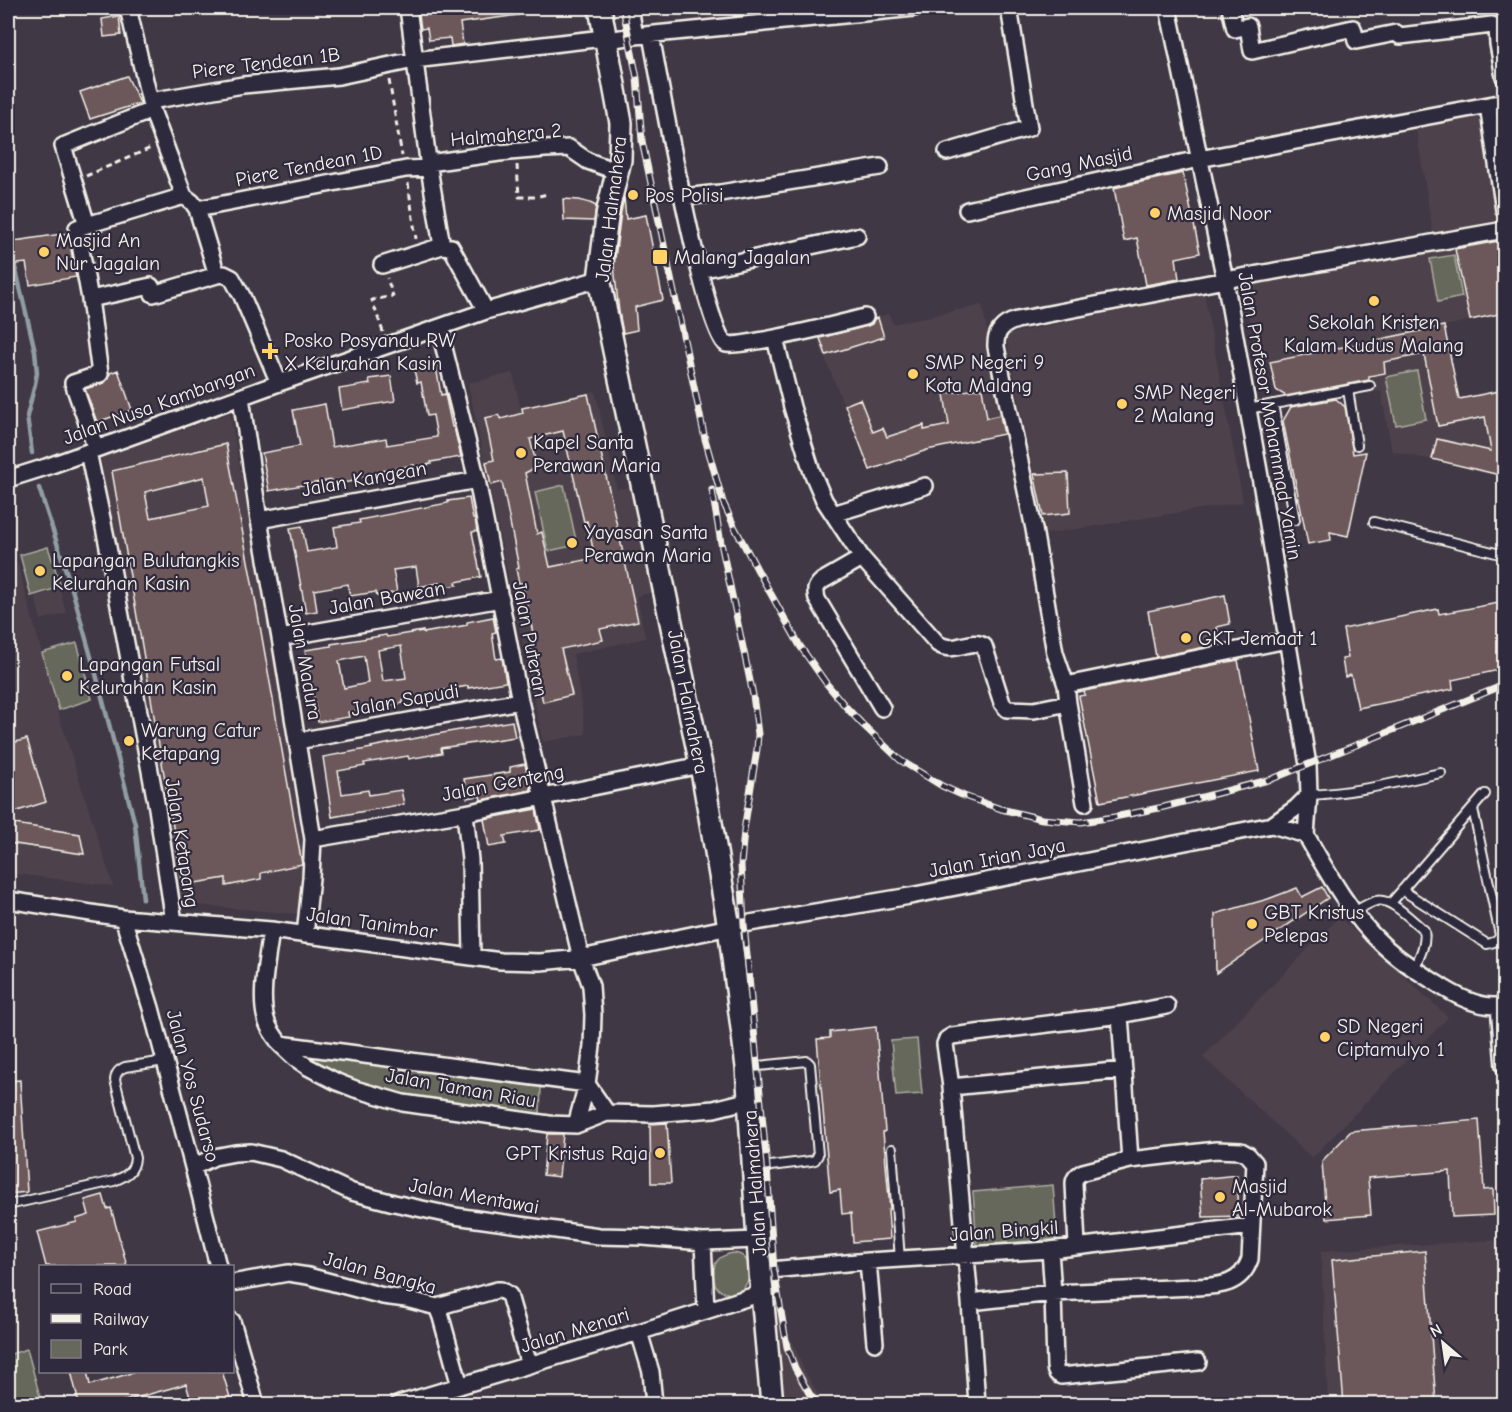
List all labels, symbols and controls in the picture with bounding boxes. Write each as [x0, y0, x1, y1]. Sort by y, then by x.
street label: Piere Tendean 1B [191, 43, 341, 83]
street label: Halmahera 2 [449, 119, 563, 151]
street label: Jalan Halmahera [591, 135, 631, 283]
street label: Piere Tendean 1D [234, 140, 384, 192]
street label: Gang Masjid [1024, 141, 1134, 187]
place label: Pos Polisi [645, 184, 724, 207]
marker: Pos Polisi [626, 188, 640, 202]
place label: Masjid Noor [1167, 202, 1271, 225]
marker: Masjid Noor [1148, 206, 1162, 220]
place label: Masjid An Nur Jagalan [56, 229, 160, 275]
marker: Masjid An Nur Jagalan [37, 245, 51, 259]
place label: Malang Jagalan [674, 246, 810, 269]
marker: Malang Jagalan [651, 248, 669, 266]
street label: Jalan Profesor Mohammad Yamin [1233, 270, 1307, 562]
marker: Sekolah Kristen Kalam Kudus Malang [1367, 294, 1381, 308]
place label: Sekolah Kristen Kalam Kudus Malang [1284, 311, 1464, 357]
place label: Posko Posyandu RW X Kelurahan Kasin [284, 329, 456, 375]
marker: Posko Posyandu RW X Kelurahan Kasin [261, 342, 279, 360]
place label: SMP Negeri 9 Kota Malang [925, 351, 1044, 397]
street label: Jalan Nusa Kambangan [60, 359, 258, 449]
marker: SMP Negeri 9 Kota Malang [906, 367, 920, 381]
place label: SMP Negeri 2 Malang [1134, 381, 1236, 427]
marker: SMP Negeri 2 Malang [1115, 397, 1129, 411]
place label: Kapel Santa Perawan Maria [533, 431, 661, 477]
marker: Kapel Santa Perawan Maria [514, 446, 528, 460]
street label: Jalan Kangean [300, 457, 428, 501]
place label: Yayasan Santa Perawan Maria [584, 521, 712, 567]
marker: Yayasan Santa Perawan Maria [565, 536, 579, 550]
place label: Lapangan Bulutangkis Kelurahan Kasin [52, 549, 240, 595]
marker: Lapangan Bulutangkis Kelurahan Kasin [33, 564, 47, 578]
street label: Jalan Bawean [327, 576, 447, 620]
street label: Jalan Puteran [508, 579, 552, 699]
street label: Jalan Madura [283, 602, 327, 722]
place label: GKT Jemaat 1 [1198, 627, 1317, 650]
street label: Jalan Halmahera [663, 628, 713, 776]
marker: GKT Jemaat 1 [1179, 631, 1193, 645]
place label: Lapangan Futsal Kelurahan Kasin [79, 653, 220, 699]
marker: Lapangan Futsal Kelurahan Kasin [60, 669, 74, 683]
street label: Jalan Sapudi [349, 679, 461, 721]
place label: Warung Catur Ketapang [141, 719, 260, 765]
marker: Warung Catur Ketapang [122, 734, 136, 748]
street label: Jalan Genteng [440, 760, 566, 806]
street label: Jalan Ketapang [160, 776, 204, 910]
street label: Jalan Irian Jaya [927, 833, 1067, 883]
place label: GBT Kristus Pelepas [1264, 901, 1364, 947]
street label: Jalan Tanimbar [305, 902, 439, 944]
marker: GBT Kristus Pelepas [1245, 917, 1259, 931]
street label: Jalan Yos Sudarso [162, 1007, 224, 1165]
place label: SD Negeri Ciptamulyo 1 [1337, 1015, 1445, 1061]
marker: SD Negeri Ciptamulyo 1 [1318, 1030, 1332, 1044]
street label: Jalan Taman Riau [384, 1063, 538, 1113]
street label: Jalan Halmahera [738, 1109, 772, 1257]
place label: GPT Kristus Raja [505, 1142, 648, 1165]
marker: GPT Kristus Raja [653, 1146, 667, 1160]
street label: Jalan Mentawai [407, 1173, 541, 1219]
place label: Masjid Al-Mubarok [1232, 1175, 1332, 1221]
marker: Masjid Al-Mubarok [1213, 1190, 1227, 1204]
street label: Jalan Bingkil [949, 1216, 1059, 1246]
street label: Jalan Bangka [321, 1247, 439, 1299]
legend [39, 1265, 234, 1373]
text: Road [93, 1279, 132, 1300]
street label: Jalan Menari [518, 1303, 632, 1357]
text: Railway [93, 1309, 150, 1330]
north arrow [1413, 1313, 1473, 1373]
text: N [1427, 1320, 1445, 1341]
text: Park [93, 1339, 128, 1360]

